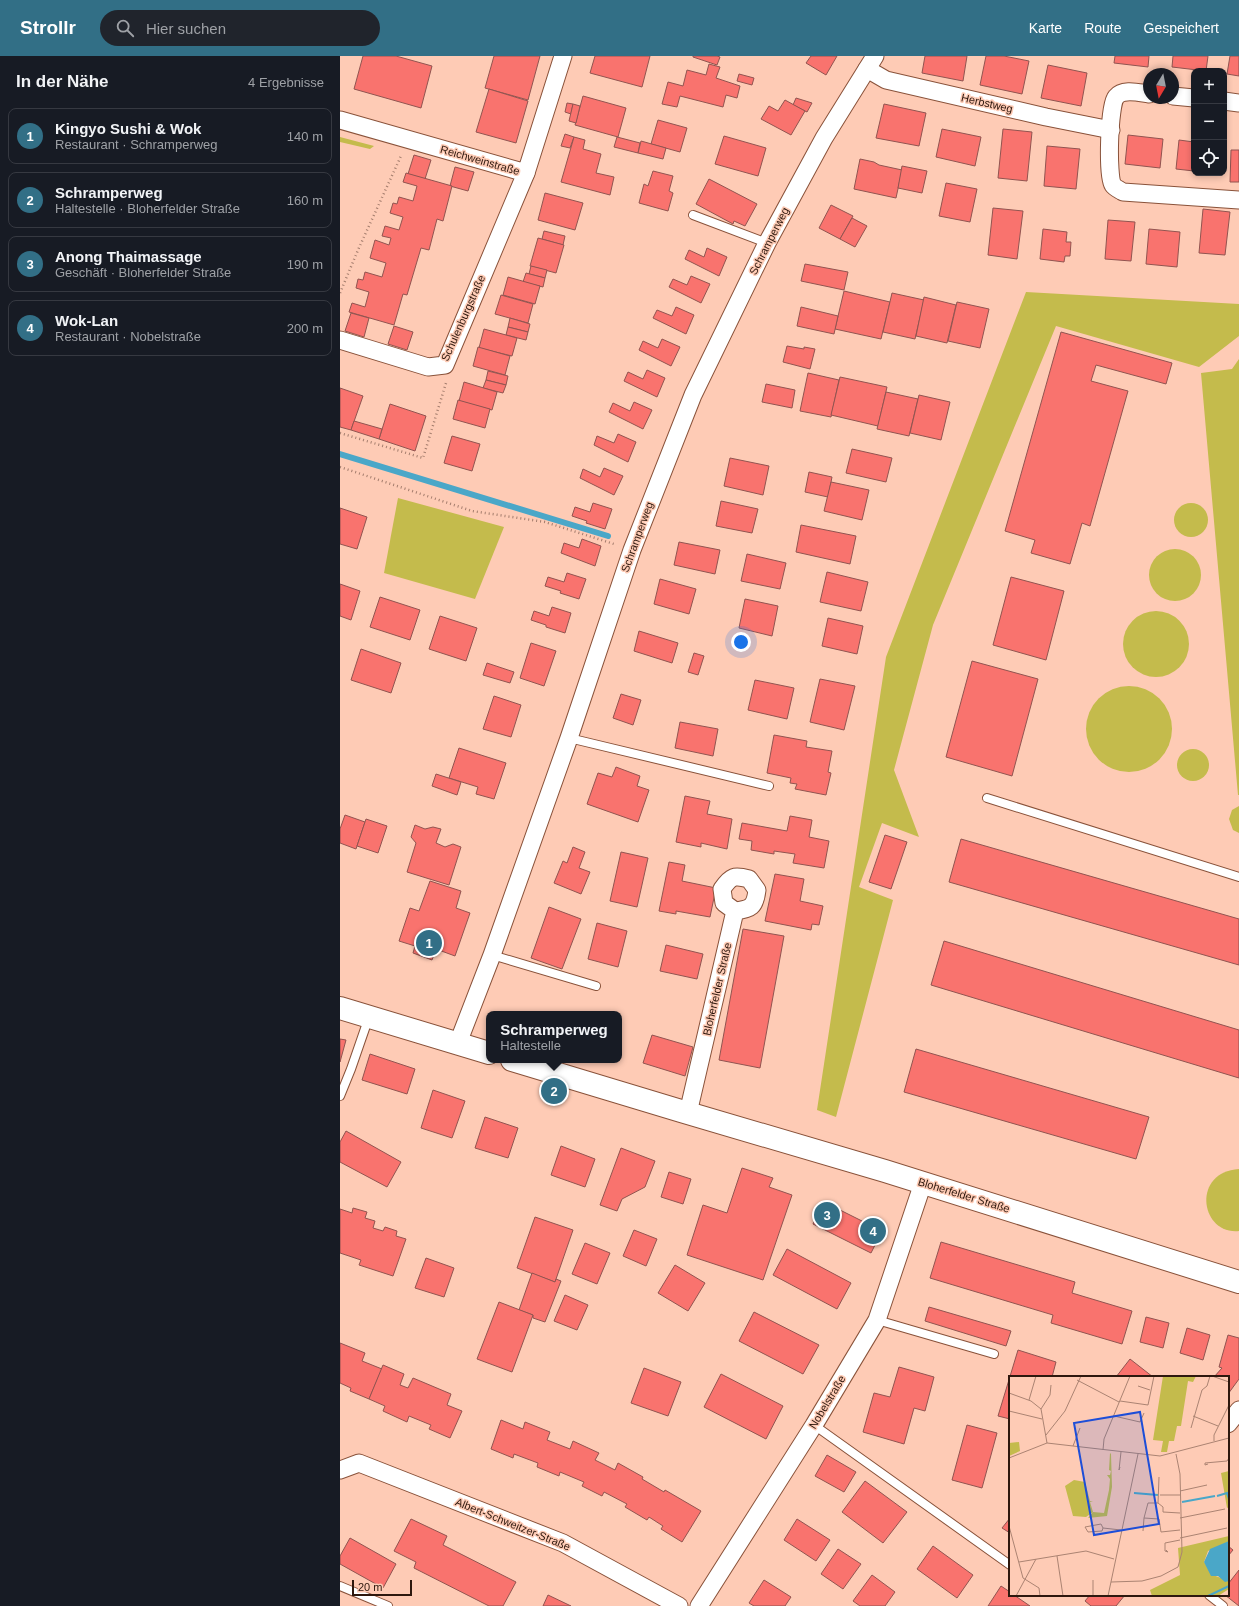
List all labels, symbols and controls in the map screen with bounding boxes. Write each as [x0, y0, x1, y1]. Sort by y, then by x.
search box [100, 10, 380, 46]
text: Strollr [20, 17, 76, 38]
icon: search [114, 17, 136, 39]
text: Hier suchen [146, 20, 226, 37]
text: Karte [1029, 20, 1062, 36]
text: Route [1084, 20, 1122, 36]
text: Gespeichert [1144, 20, 1219, 36]
north arrow [1143, 68, 1179, 104]
map controls [1191, 68, 1227, 176]
button: + [1191, 68, 1227, 104]
text: In der Nähe [16, 72, 109, 91]
text: 4 Ergebnisse [248, 75, 324, 90]
street label: Herbstweg [960, 91, 1014, 115]
button: − [1191, 104, 1227, 140]
text: Kingyo Sushi & Wok [55, 120, 201, 137]
text: 1 [26, 129, 34, 144]
text: 140 m [287, 129, 323, 144]
text: Restaurant · Schramperweg [55, 137, 218, 152]
button: locate [1191, 140, 1227, 176]
street label: Reichweinstraße [439, 143, 521, 177]
text: Schramperweg [55, 184, 163, 201]
text: 2 [26, 193, 34, 208]
text: 160 m [287, 193, 323, 208]
text: Haltestelle · Bloherfelder Straße [55, 201, 240, 216]
street label: Schramperweg [747, 205, 791, 277]
text: Anong Thaimassage [55, 248, 202, 265]
text: 3 [26, 257, 34, 272]
text: 190 m [287, 257, 323, 272]
text: Geschäft · Bloherfelder Straße [55, 265, 231, 280]
street label: Schulenburgstraße [439, 273, 487, 363]
text: Wok-Lan [55, 312, 118, 329]
text: 4 [26, 321, 34, 336]
text: 200 m [287, 321, 323, 336]
text: Restaurant · Nobelstraße [55, 329, 201, 344]
street label: Schramperweg [619, 500, 655, 574]
your location [731, 632, 751, 652]
pin: 1 [416, 928, 442, 958]
street label: Bloherfelder Straße [700, 941, 734, 1037]
popup [486, 1011, 622, 1063]
text: Schramperweg [500, 1021, 608, 1038]
text: Haltestelle [500, 1038, 561, 1053]
pin: 2 [541, 1076, 567, 1106]
street label: Bloherfelder Straße [917, 1175, 1011, 1215]
pin: 3 [814, 1200, 840, 1230]
pin: 4 [860, 1216, 886, 1246]
street label: Nobelstraße [806, 1373, 848, 1431]
inset map [1009, 1376, 1229, 1596]
street label: Albert-Schweitzer-Straße [454, 1495, 572, 1553]
scale bar [352, 1578, 412, 1597]
text: 20 m [358, 1581, 382, 1593]

